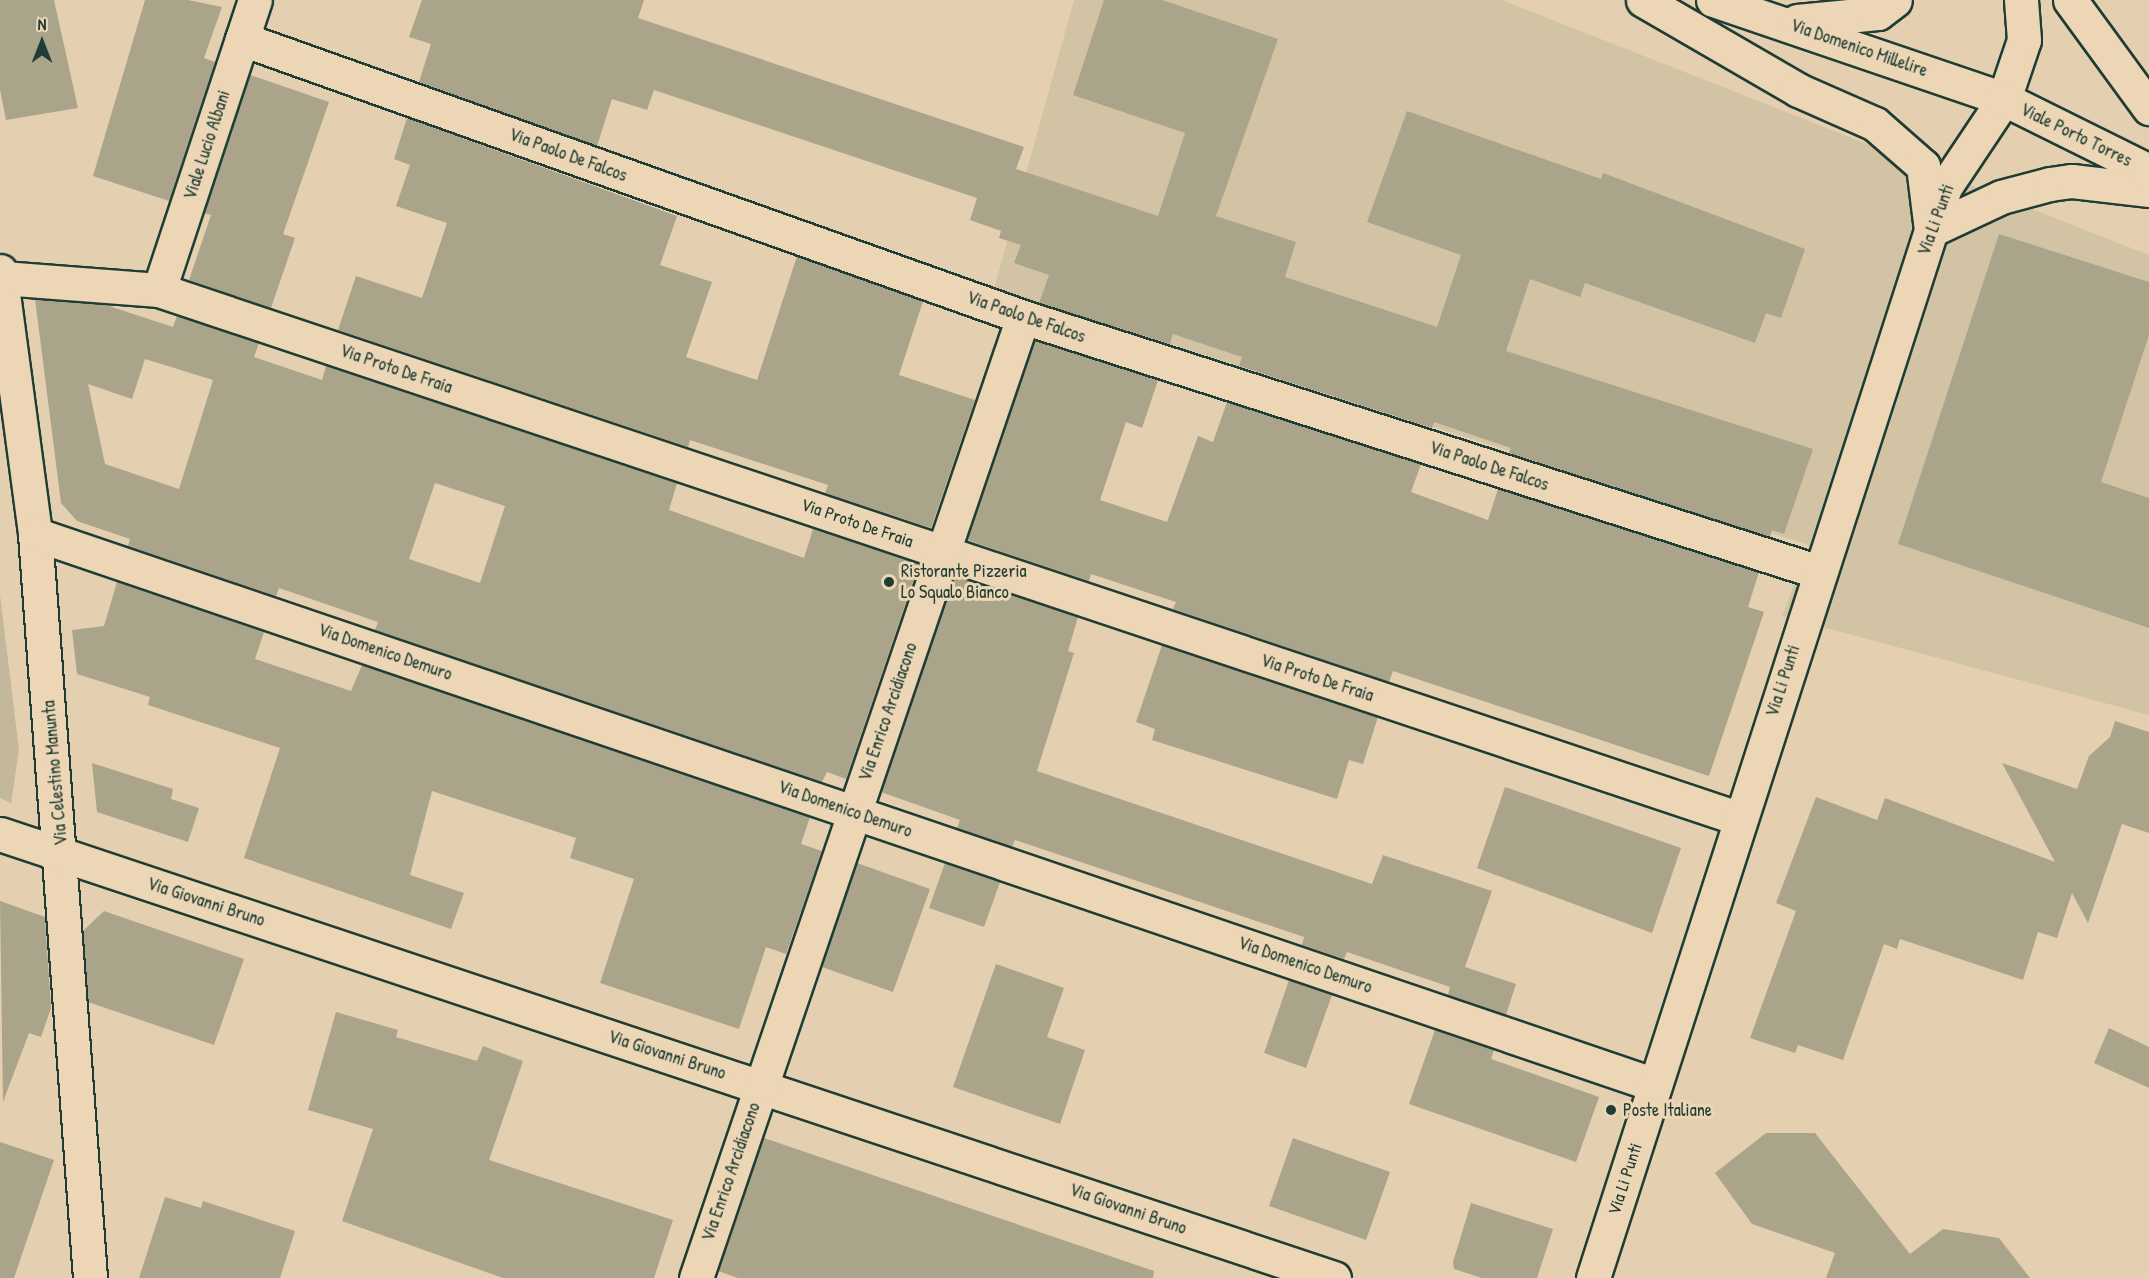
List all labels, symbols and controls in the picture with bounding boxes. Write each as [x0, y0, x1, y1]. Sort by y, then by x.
north arrow [12, 12, 72, 72]
text: N [38, 13, 46, 35]
street label: Via Domenico Millelire [1788, 14, 1930, 82]
street label: Viale Lucio Albani [179, 88, 235, 202]
street label: Viale Porto Torres [2017, 99, 2135, 171]
street label: Via Paolo De Falcos [506, 124, 630, 186]
street label: Via Li Punti [1913, 181, 1959, 259]
street label: Via Paolo De Falcos [964, 287, 1088, 347]
street label: Via Proto De Fraia [337, 340, 455, 398]
street label: Via Paolo De Falcos [1427, 437, 1551, 495]
street label: Via Proto De Fraia [798, 494, 916, 552]
place label: Ristorante Pizzeria Lo Squalo Bianco [901, 561, 1026, 604]
marker: Ristorante Pizzeria Lo Squalo Bianco [882, 575, 896, 589]
street label: Via Domenico Demuro [315, 619, 455, 685]
street label: Via Enrico Arcidiacono [854, 640, 922, 784]
street label: Via Li Punti [1761, 642, 1805, 720]
street label: Via Proto De Fraia [1258, 650, 1376, 706]
street label: Via Celestino Manunta [38, 700, 72, 846]
street label: Via Domenico Demuro [775, 776, 915, 842]
street label: Via Giovanni Bruno [144, 873, 268, 931]
street label: Via Domenico Demuro [1235, 932, 1375, 998]
street label: Via Giovanni Bruno [605, 1026, 729, 1084]
place label: Poste Italiane [1623, 1099, 1712, 1121]
street label: Via Enrico Arcidiacono [697, 1100, 765, 1244]
marker: Poste Italiane [1604, 1103, 1618, 1117]
street label: Via Li Punti [1603, 1140, 1647, 1218]
street label: Via Giovanni Bruno [1067, 1179, 1189, 1239]

